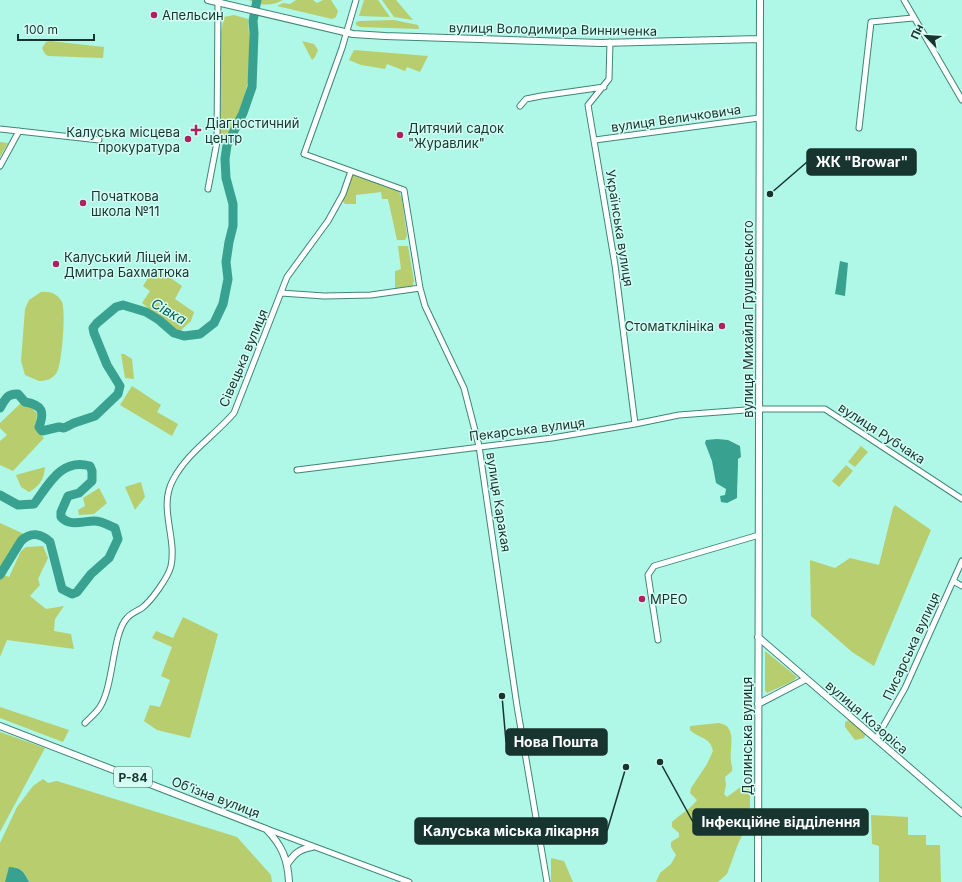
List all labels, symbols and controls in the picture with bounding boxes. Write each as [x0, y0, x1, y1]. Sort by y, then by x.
place label: Апельсин [162, 7, 224, 23]
marker: Апельсин [149, 10, 159, 20]
scale bar [18, 16, 94, 42]
north arrow [906, 16, 946, 56]
street label: вулиця Володимира Винниченка [449, 19, 657, 39]
text: 100 m [24, 22, 58, 37]
text: Пн [907, 22, 927, 42]
street label: вулиця Величковича [610, 101, 742, 135]
place label: Діагностичний центр [205, 115, 299, 146]
place label: Дитячий садок "Журавлик" [408, 120, 504, 151]
place label: Калуська місцева прокуратура [66, 124, 180, 155]
marker: Діагностичний центр [190, 124, 202, 136]
marker: Дитячий садок "Журавлик" [395, 130, 405, 140]
marker: Калуська місцева прокуратура [183, 134, 193, 144]
callout: ЖК "Browar" [807, 149, 916, 175]
text: ЖК "Browar" [816, 153, 908, 170]
street label: Українська вулиця [603, 168, 637, 288]
place label: Початкова школа №11 [91, 188, 159, 219]
marker: Початкова школа №11 [78, 198, 88, 208]
street label: вулиця Михайла Грушевського [740, 220, 756, 418]
place label: Калуський Ліцей ім. Дмитра Бахматюка [64, 249, 192, 280]
marker: Калуський Ліцей ім. Дмитра Бахматюка [51, 259, 61, 269]
water label: Сівка [148, 294, 190, 328]
street label: Сівецька вулиця [215, 307, 271, 409]
place label: Стоматклініка [624, 318, 714, 334]
marker: Стоматклініка [717, 321, 727, 331]
street label: вулиця Рубчака [836, 399, 928, 467]
street label: Пекарська вулиця [468, 414, 586, 444]
street label: вулиця Каракая [483, 451, 515, 553]
street label: Писарська вулиця [879, 590, 943, 702]
place label: МРЕО [650, 591, 688, 607]
marker: МРЕО [637, 594, 647, 604]
street label: Долинська вулиця [739, 677, 755, 795]
street label: вулиця Козоріса [822, 677, 912, 757]
callout: Нова Пошта [506, 729, 607, 755]
text: Нова Пошта [514, 733, 598, 750]
road number: Р-84 [114, 767, 152, 787]
street label: Обʼїзна вулиця [170, 773, 262, 821]
callout: Інфекційне відділення [693, 809, 868, 835]
text: Інфекційне відділення [702, 813, 860, 830]
callout: Калуська міська лікарня [415, 818, 607, 844]
text: Калуська міська лікарня [423, 822, 599, 839]

